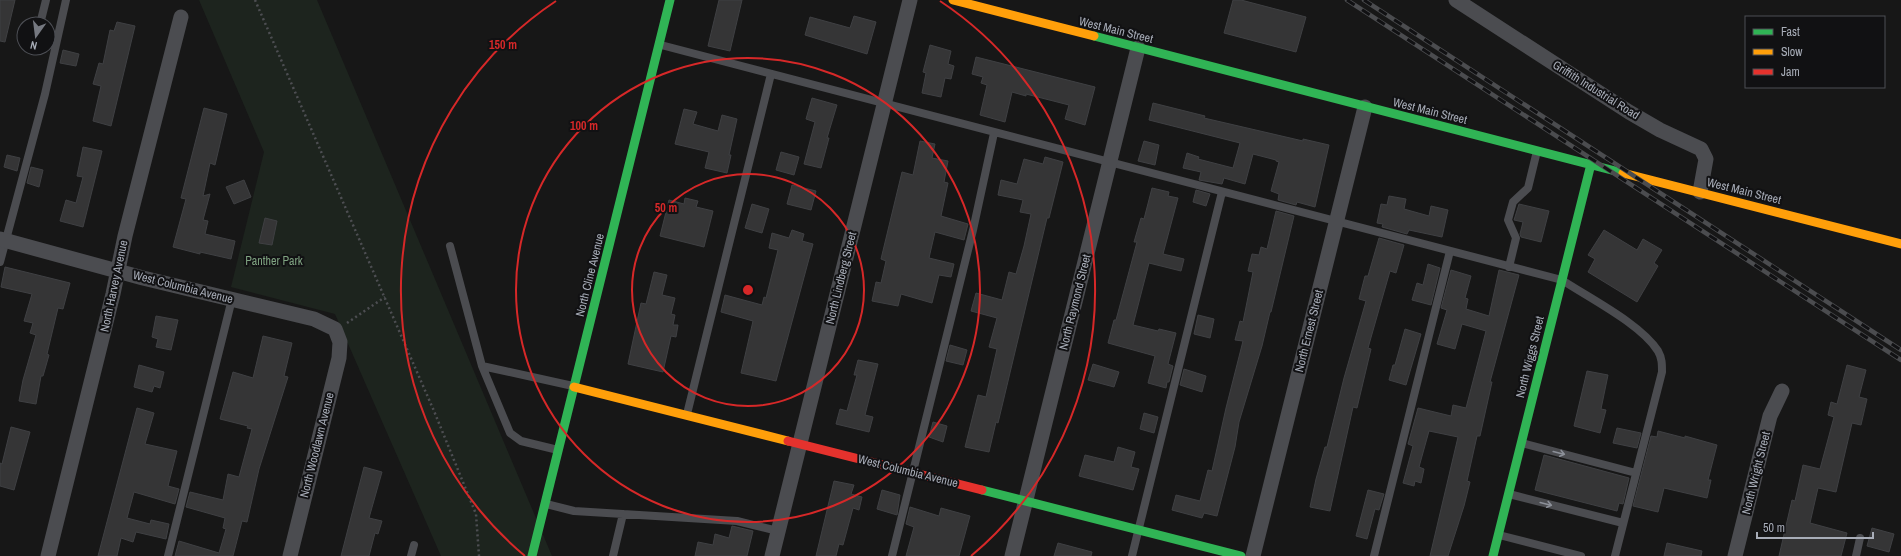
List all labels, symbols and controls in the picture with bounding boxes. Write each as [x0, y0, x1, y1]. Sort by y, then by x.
street label: West Main Street [1077, 13, 1155, 47]
north arrow [16, 16, 56, 56]
legend [1745, 16, 1885, 88]
text: Fast [1781, 24, 1800, 40]
text: 150 m [489, 37, 517, 53]
text: N [29, 38, 38, 53]
text: Slow [1781, 44, 1803, 60]
street label: Griffith Industrial Road [1550, 57, 1642, 123]
text: Jam [1781, 64, 1800, 80]
street label: West Main Street [1391, 94, 1469, 128]
text: 100 m [570, 118, 598, 134]
street label: West Main Street [1705, 174, 1783, 208]
text: 50 m [655, 200, 677, 216]
street label: North Lindberg Street [822, 230, 860, 326]
street label: North Cline Avenue [572, 232, 608, 318]
street label: North Harvey Avenue [96, 239, 132, 333]
street label: North Raymond Street [1055, 252, 1095, 351]
park label: Panther Park [245, 253, 303, 269]
street label: West Columbia Avenue [131, 267, 235, 307]
centre of rings [741, 283, 755, 297]
street label: North Ernest Street [1291, 288, 1327, 374]
street label: North Wiggs Street [1512, 314, 1548, 400]
street label: North Woodlawn Avenue [296, 391, 338, 499]
street label: North Wright Street [1738, 430, 1774, 516]
one-way arrow [1552, 450, 1565, 457]
street label: West Columbia Avenue [856, 451, 960, 491]
one-way arrow [1540, 500, 1553, 508]
scale bar [1757, 514, 1873, 540]
text: 50 m [1763, 520, 1785, 536]

